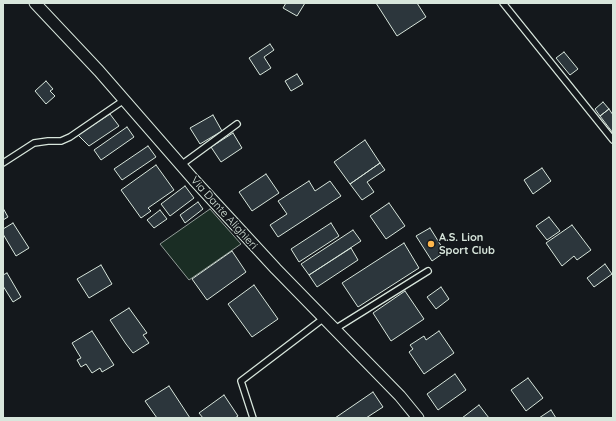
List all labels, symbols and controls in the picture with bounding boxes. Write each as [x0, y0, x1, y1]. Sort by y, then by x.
street label: Via Dante Alighieri [188, 174, 260, 252]
place label: A.S. Lion Sport Club [439, 231, 495, 257]
marker: A.S. Lion Sport Club [426, 239, 436, 249]

